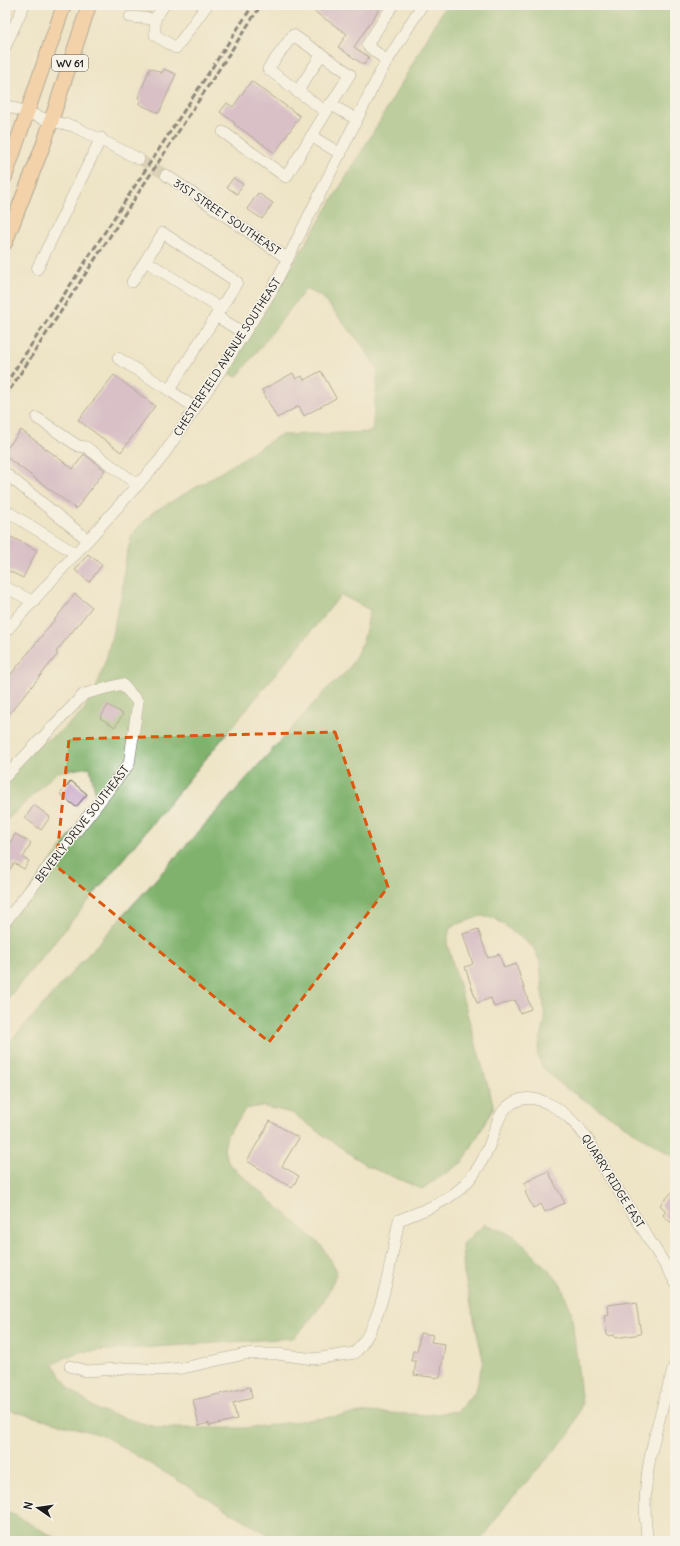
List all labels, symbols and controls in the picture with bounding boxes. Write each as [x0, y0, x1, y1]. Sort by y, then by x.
road number: WV 61 [52, 55, 88, 71]
street label: 31ST STREET SOUTHEAST [171, 176, 283, 258]
street label: CHESTERFIELD AVENUE SOUTHEAST [170, 275, 284, 439]
street label: BEVERLY DRIVE SOUTHEAST [32, 763, 132, 885]
street label: QUARRY RIDGE EAST [579, 1132, 648, 1230]
north arrow [18, 1488, 58, 1528]
text: N [21, 1500, 36, 1511]

